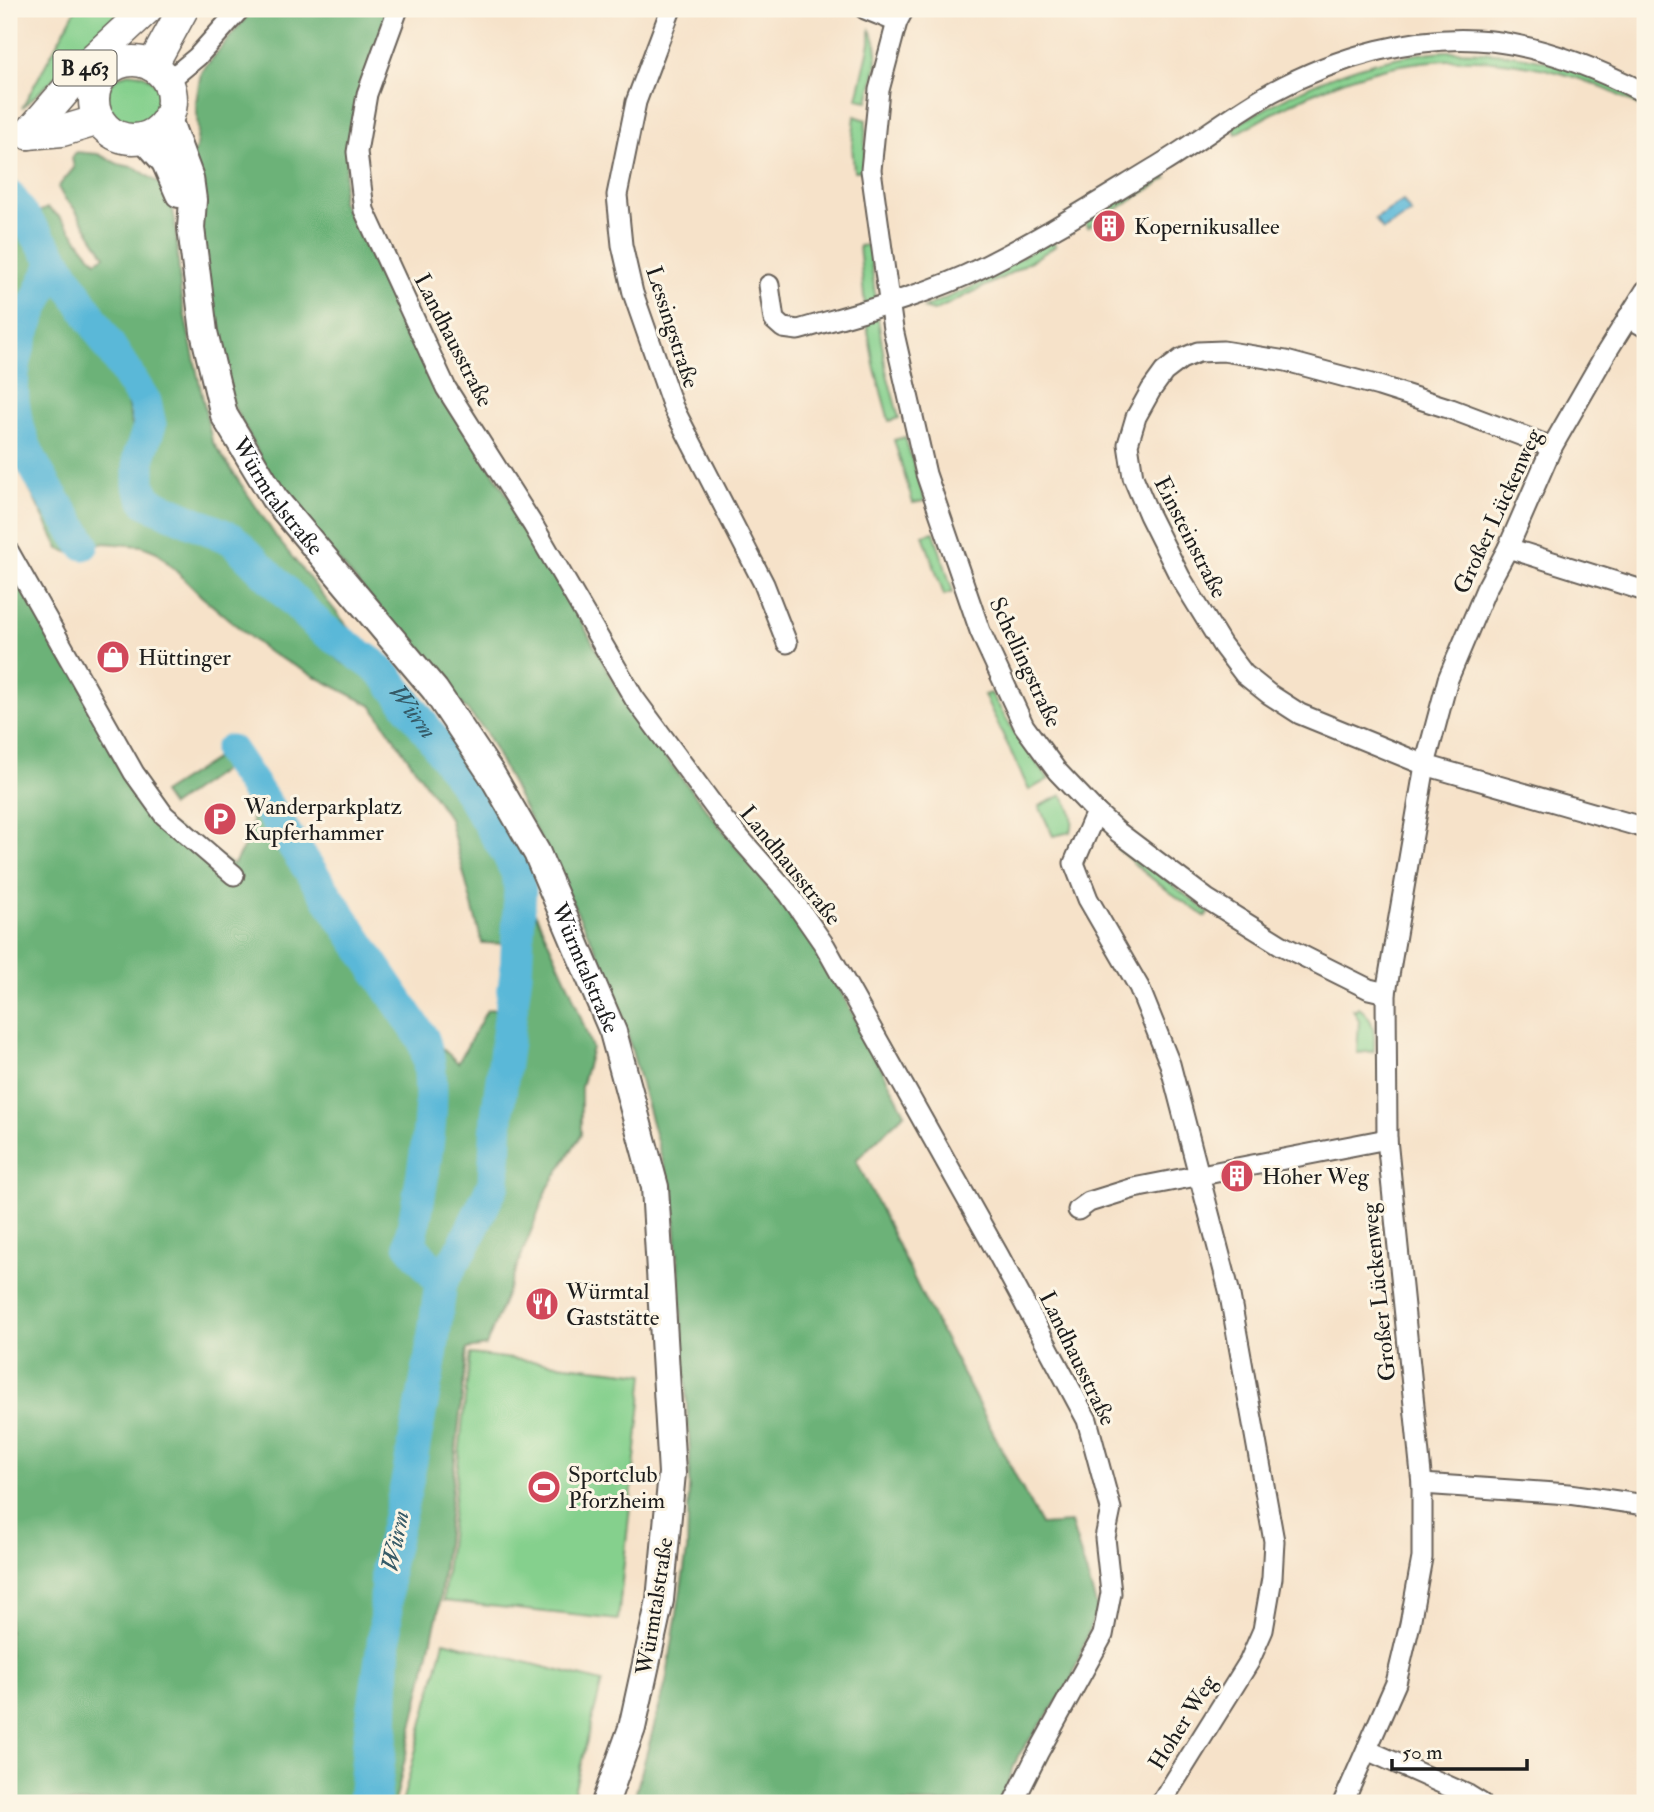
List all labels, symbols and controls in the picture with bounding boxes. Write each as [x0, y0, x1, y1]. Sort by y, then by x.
road number: B 463 [54, 50, 116, 86]
building icon: Kopernikusallee [1090, 207, 1128, 245]
place label: Kopernikusallee [1134, 212, 1280, 242]
street label: Lessingstraße [639, 262, 706, 392]
street label: Landhausstraße [408, 269, 500, 412]
street label: Großer Lückenweg [1447, 423, 1549, 598]
street label: Würmtalstraße [225, 431, 330, 562]
street label: Einsteinstraße [1147, 471, 1234, 603]
street label: Schellingstraße [983, 593, 1068, 732]
shop icon: Hüttinger [94, 638, 132, 676]
place label: Hüttinger [138, 643, 231, 672]
water label: Würm [382, 678, 443, 745]
place label: Wanderparkplatz Kupferhammer [243, 792, 402, 848]
street label: Landhausstraße [733, 799, 848, 931]
parking icon: Wanderparkplatz Kupferhammer [201, 800, 239, 838]
street label: Würmtalstraße [544, 897, 626, 1038]
building icon: Hoher Weg [1218, 1157, 1256, 1195]
place label: Hoher Weg [1262, 1162, 1370, 1191]
street label: Großer Lückenweg [1355, 1201, 1402, 1382]
place label: Würmtal Gaststätte [565, 1277, 660, 1332]
restaurant icon: Würmtal Gaststätte [523, 1285, 561, 1323]
street label: Landhausstraße [1033, 1286, 1123, 1430]
place label: Sportclub Pforzheim [568, 1460, 665, 1515]
sports icon: Sportclub Pforzheim [525, 1468, 563, 1506]
water label: Würm [374, 1508, 417, 1574]
street label: Würmtalstraße [629, 1535, 680, 1678]
street label: Hoher Weg [1142, 1669, 1223, 1775]
scale bar [1392, 1728, 1526, 1772]
text: 50 m [1402, 1739, 1443, 1766]

